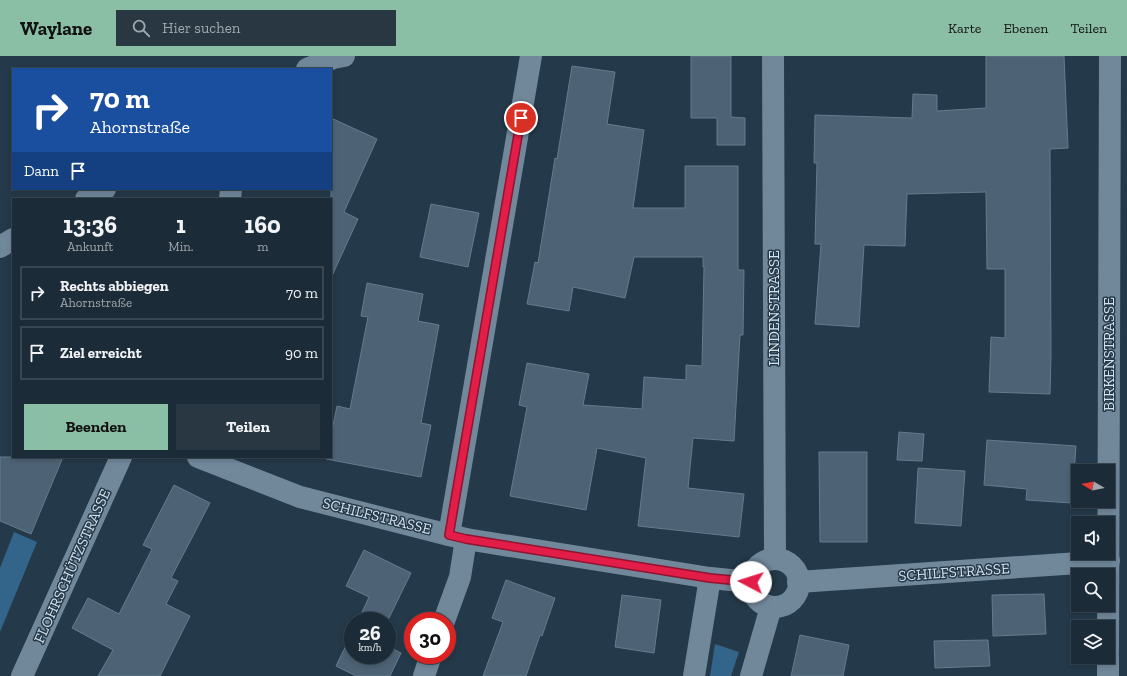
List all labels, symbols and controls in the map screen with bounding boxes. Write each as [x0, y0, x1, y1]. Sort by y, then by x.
search box [116, 10, 396, 46]
text: Waylane [20, 17, 92, 40]
icon: search [130, 17, 152, 39]
text: Hier suchen [162, 19, 240, 37]
text: Karte [948, 20, 981, 37]
text: Ebenen [1003, 20, 1048, 37]
text: Teilen [1070, 20, 1107, 37]
text: 70 m [90, 82, 150, 115]
icon: right [24, 84, 76, 136]
pin [504, 101, 538, 135]
icon: arrive [510, 107, 532, 129]
text: Ahornstraße [90, 116, 190, 138]
icon: arrive [67, 160, 89, 182]
text: Dann [24, 162, 59, 180]
text: 13:36 [63, 210, 117, 239]
text: 1 [176, 210, 186, 239]
text: 160 [245, 210, 281, 239]
text: Ankunft [67, 239, 113, 254]
text: Min. [168, 239, 194, 254]
text: m [257, 239, 268, 254]
street label: LINDENSTRASSE [765, 250, 783, 366]
text: Rechts abbiegen [60, 277, 169, 295]
icon: right [26, 282, 48, 304]
text: 70 m [286, 284, 318, 302]
text: Ahornstraße [60, 295, 132, 310]
street label: BIRKENSTRASSE [1100, 297, 1118, 411]
icon: arrive [26, 342, 48, 364]
text: Ziel erreicht [60, 344, 142, 362]
text: 90 m [285, 344, 318, 362]
button: Beenden [24, 404, 168, 450]
button: Teilen [176, 404, 320, 450]
north arrow [1071, 464, 1115, 508]
map controls [1071, 464, 1115, 664]
street label: FLOHRSCHÜTZSTRASSE [30, 486, 114, 646]
street label: SCHILFSTRASSE [321, 494, 433, 538]
button: sound [1071, 516, 1115, 560]
street label: SCHILFSTRASSE [898, 559, 1010, 585]
position arrow [730, 561, 772, 603]
button: search [1071, 568, 1115, 612]
speed limit sign: 30 [404, 612, 456, 664]
button: layers [1071, 620, 1115, 664]
text: 26 [359, 621, 381, 645]
text: km/h [359, 642, 381, 654]

